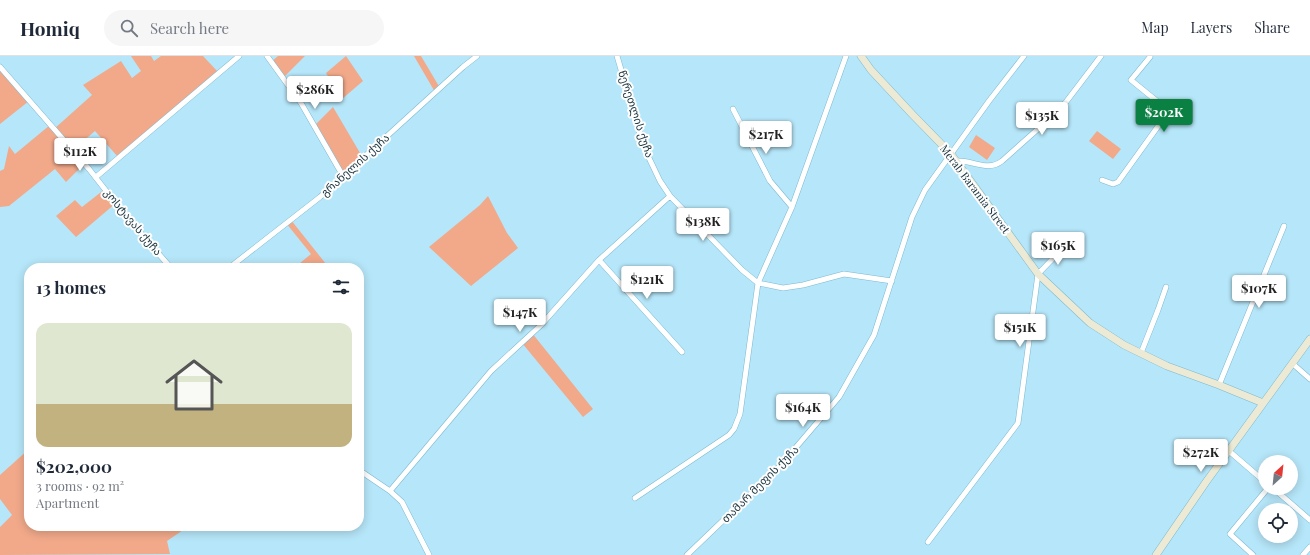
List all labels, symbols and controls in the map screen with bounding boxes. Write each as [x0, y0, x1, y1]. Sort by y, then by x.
search box [104, 10, 384, 46]
text: Homiq [20, 15, 80, 41]
icon: search [118, 17, 140, 39]
text: Search here [150, 18, 229, 38]
text: Map [1141, 18, 1169, 37]
text: Layers [1191, 18, 1232, 37]
text: Share [1254, 18, 1290, 37]
street label: წერეთლის ქუჩა [615, 68, 658, 160]
pin: $286K [287, 76, 343, 110]
text: $286K [296, 80, 334, 97]
pin: $202K [1136, 99, 1192, 133]
pin: $135K [1014, 102, 1070, 136]
text: $202K [1145, 103, 1183, 120]
text: $135K [1025, 106, 1059, 123]
pin: $217K [738, 121, 794, 155]
text: $217K [749, 125, 783, 142]
street label: გრანელის ქუჩა [317, 130, 392, 200]
pin: $112K [52, 138, 108, 172]
street label: Merab Baramia Street [937, 141, 1014, 236]
text: $112K [63, 142, 97, 159]
street label: კოსტავას ქუჩა [101, 185, 166, 258]
pin: $138K [675, 208, 731, 242]
text: $138K [685, 212, 721, 229]
pin: $165K [1030, 232, 1086, 266]
text: $165K [1041, 236, 1075, 253]
pin: $121K [619, 266, 675, 300]
text: $121K [630, 270, 664, 287]
pin: $107K [1231, 275, 1287, 309]
text: 13 homes [36, 276, 106, 298]
icon: filters [330, 276, 352, 298]
text: $107K [1241, 279, 1277, 296]
pin: $147K [492, 299, 548, 333]
text: $147K [503, 303, 537, 320]
pin: $151K [992, 314, 1048, 348]
text: $151K [1004, 318, 1036, 335]
icon: home [158, 349, 230, 421]
pin: $164K [775, 394, 831, 428]
text: $164K [785, 398, 821, 415]
pin: $272K [1173, 439, 1229, 473]
street label: თამარ მეფის ქუჩა [718, 442, 802, 526]
text: $272K [1183, 443, 1219, 460]
text: $202,000 [36, 455, 112, 477]
north arrow [1258, 455, 1298, 495]
map controls [1258, 455, 1298, 543]
text: 3 rooms · 92 m² [36, 477, 124, 494]
text: Apartment [36, 494, 99, 511]
button: locate [1258, 503, 1298, 543]

